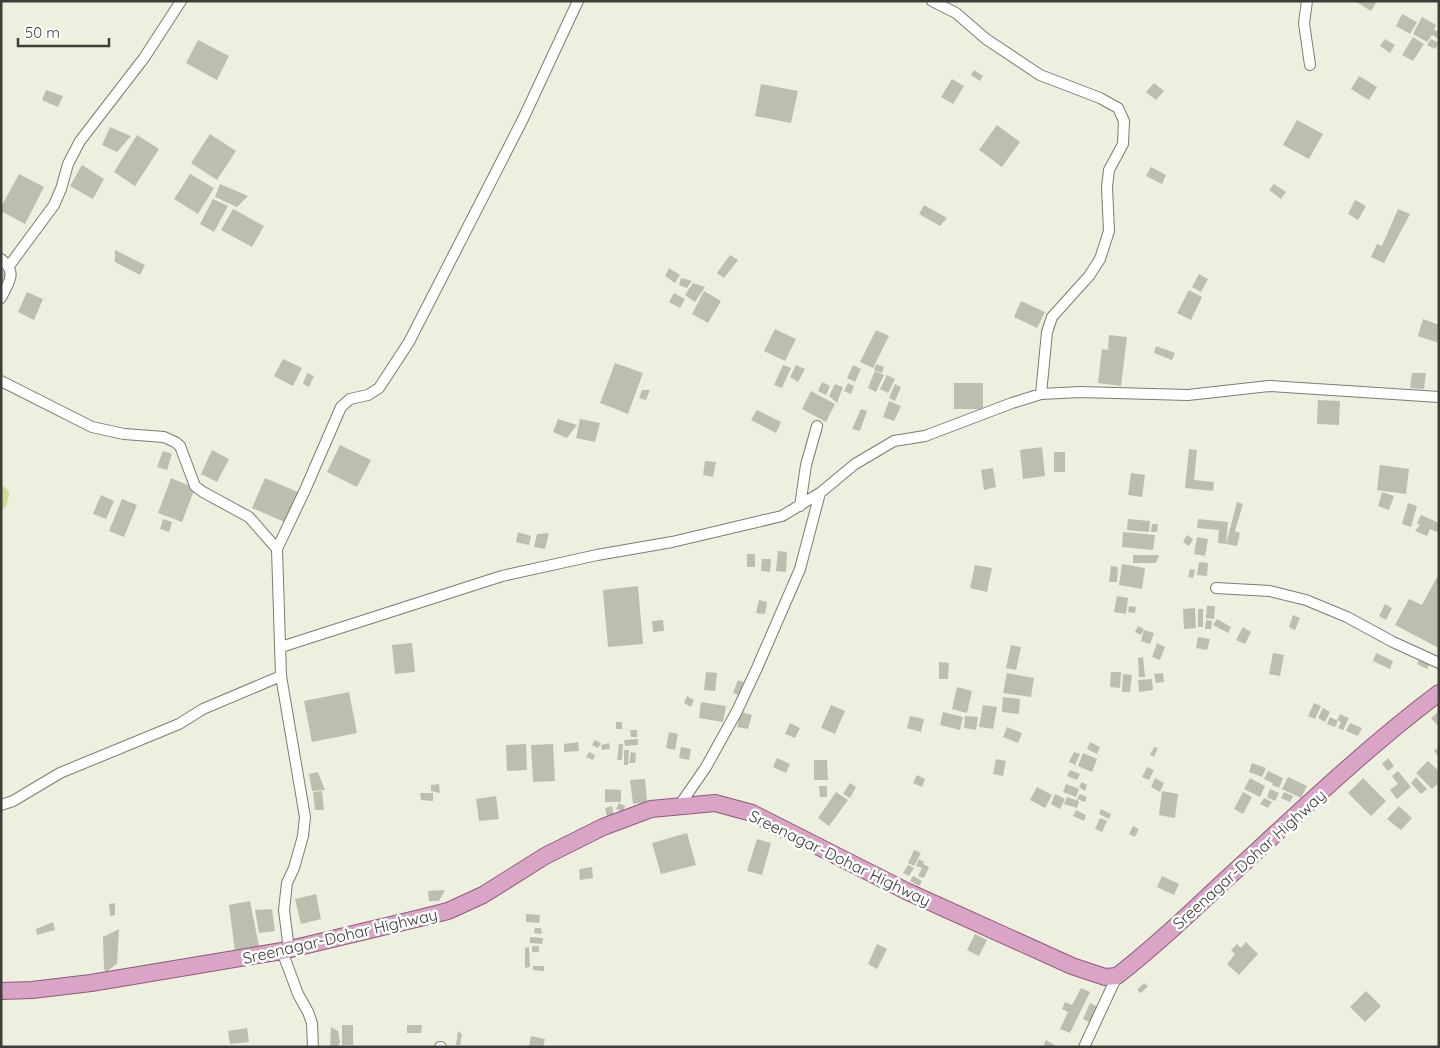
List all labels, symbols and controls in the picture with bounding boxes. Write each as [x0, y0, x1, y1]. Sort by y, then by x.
scale bar [18, 15, 109, 47]
text: 50 m [25, 23, 60, 42]
street label: Sreenagar-Dohar Highway [1168, 785, 1330, 933]
street label: Sreenagar-Dohar Highway [746, 805, 934, 911]
street label: Sreenagar-Dohar Highway [241, 904, 439, 968]

